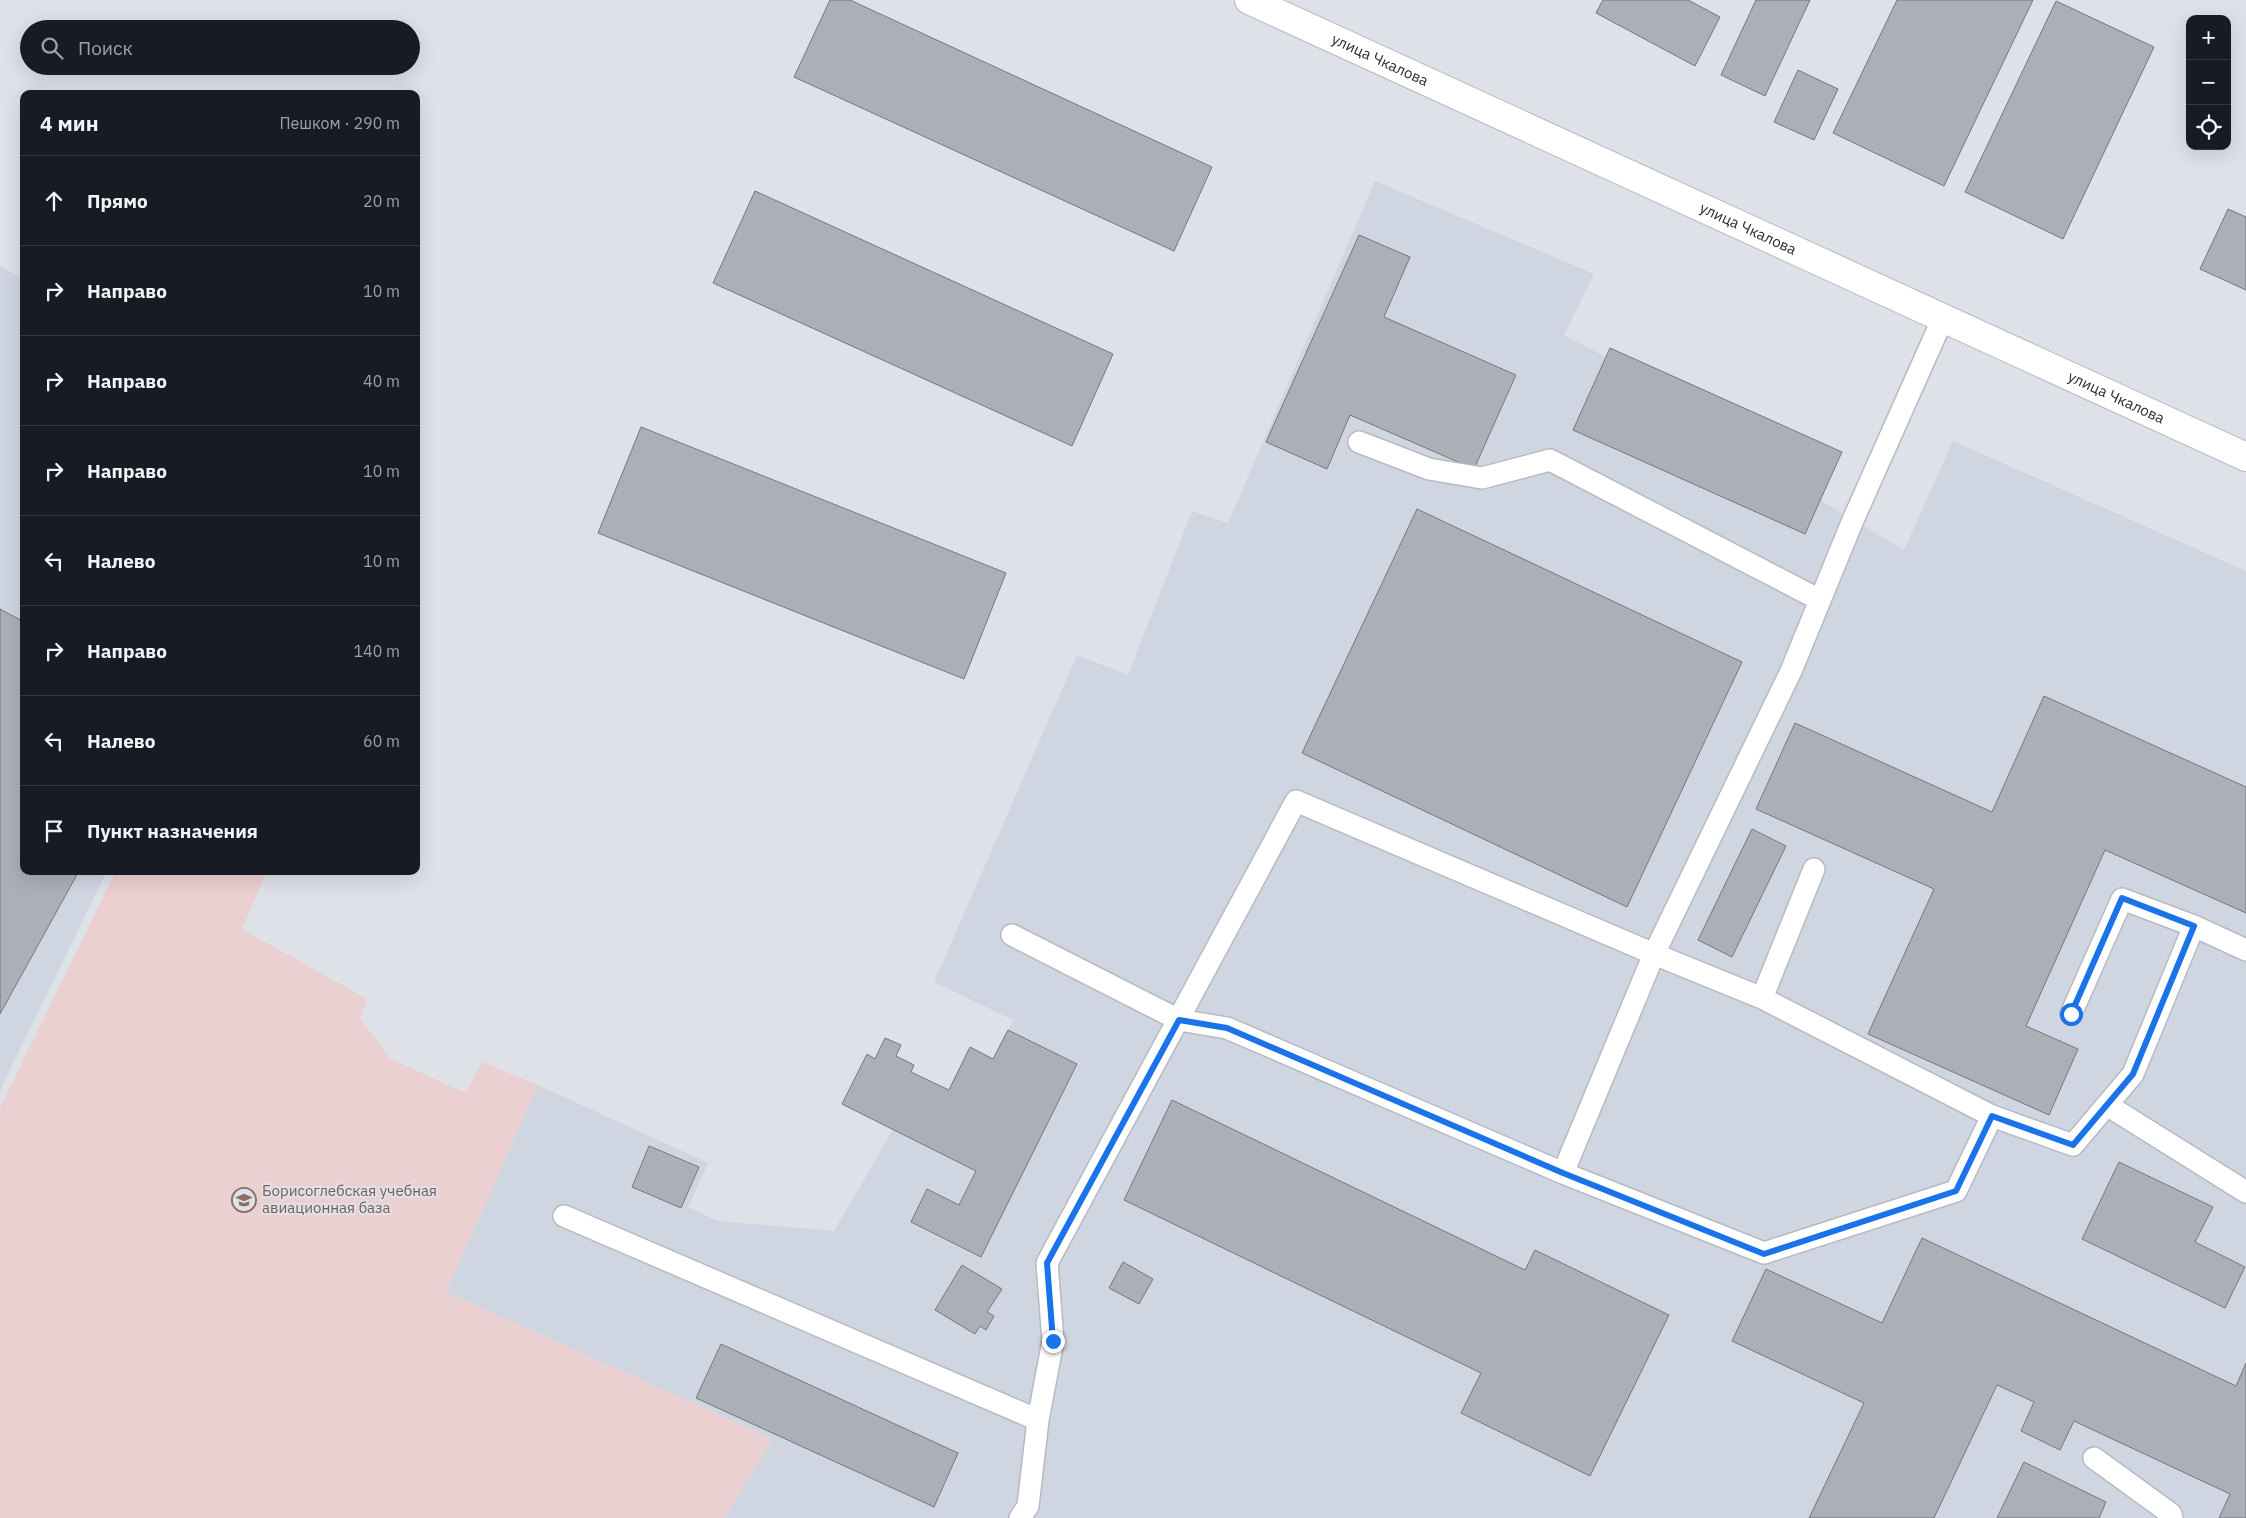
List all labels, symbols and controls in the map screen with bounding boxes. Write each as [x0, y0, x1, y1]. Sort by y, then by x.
map controls [2186, 15, 2231, 150]
button: + [2186, 15, 2231, 60]
search box [20, 20, 420, 75]
street label: улица Чкалова [1329, 29, 1431, 90]
icon: search [38, 34, 66, 62]
text: Поиск [78, 36, 133, 60]
button: − [2186, 60, 2231, 105]
button: locate [2186, 105, 2231, 150]
text: 4 мин [40, 109, 99, 137]
text: Пешком · 290 m [279, 113, 400, 133]
icon: ahead [40, 187, 68, 215]
text: Прямо [87, 189, 148, 213]
text: 20 m [363, 191, 400, 211]
street label: улица Чкалова [1697, 198, 1800, 259]
icon: right [40, 277, 68, 305]
text: Направо [87, 279, 167, 303]
text: 10 m [363, 281, 400, 301]
icon: right [40, 367, 68, 395]
street label: улица Чкалова [2065, 367, 2168, 427]
text: Направо [87, 369, 167, 393]
text: 40 m [363, 371, 400, 391]
icon: right [40, 457, 68, 485]
text: Направо [87, 459, 167, 483]
text: 10 m [363, 461, 400, 481]
icon: left [40, 547, 68, 575]
text: Налево [87, 549, 156, 573]
text: 10 m [363, 551, 400, 571]
icon: right [40, 637, 68, 665]
text: Направо [87, 639, 167, 663]
text: 140 m [353, 641, 400, 661]
icon: left [40, 727, 68, 755]
text: Налево [87, 729, 156, 753]
text: 60 m [363, 731, 400, 751]
icon: arrive [40, 817, 68, 845]
text: Пункт назначения [87, 819, 258, 843]
route start [2060, 1003, 2083, 1026]
place label: Борисоглебская учебная авиационная база [262, 1181, 437, 1217]
school or university icon: Борисоглебская учебная авиационная база [231, 1187, 257, 1213]
route end [1042, 1330, 1065, 1353]

